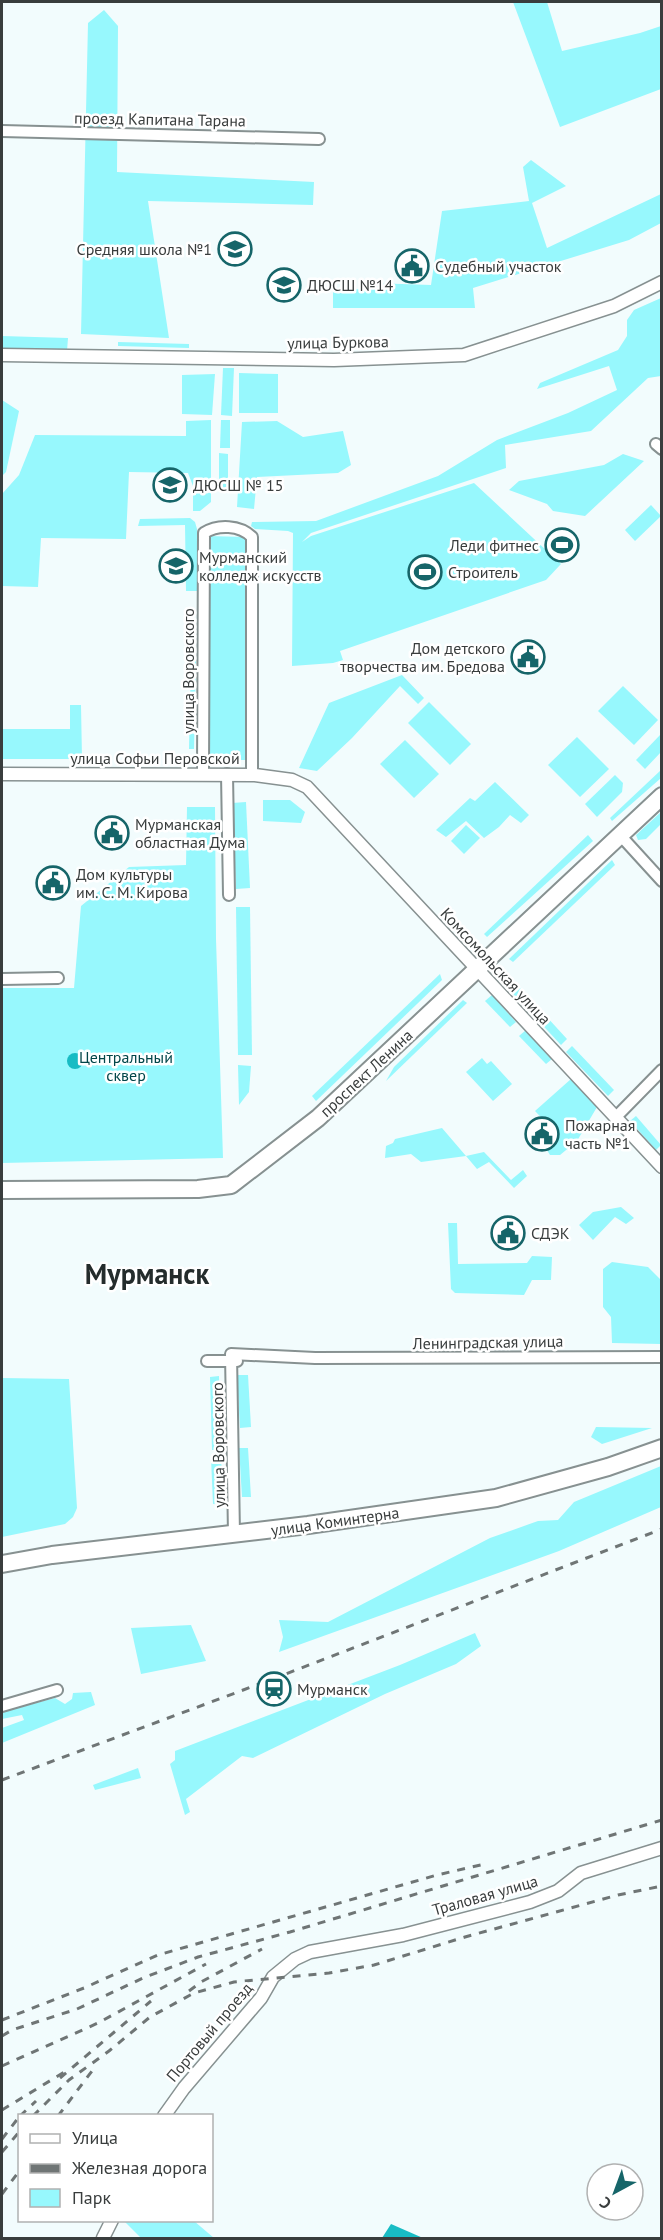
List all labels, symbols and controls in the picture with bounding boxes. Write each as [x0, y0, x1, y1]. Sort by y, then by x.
street label: проезд Капитана Тарана [74, 108, 246, 130]
school or university icon: Средняя школа №1 [217, 231, 253, 267]
place label: Средняя школа №1 [77, 239, 212, 259]
public building icon: Судебный участок [394, 248, 430, 284]
place label: Судебный участок [435, 256, 562, 276]
school or university icon: ДЮСШ №14 [266, 267, 302, 303]
place label: ДЮСШ №14 [307, 275, 394, 295]
street label: улица Буркова [287, 331, 389, 353]
school or university icon: ДЮСШ № 15 [152, 467, 188, 503]
place label: ДЮСШ № 15 [193, 475, 284, 495]
sports icon: Леди фитнес [544, 527, 580, 563]
place label: Леди фитнес [449, 535, 539, 555]
place label: Мурманский колледж искусств [199, 547, 321, 585]
school or university icon: Мурманский колледж искусств [158, 548, 194, 584]
sports icon: Строитель [407, 554, 443, 590]
place label: Строитель [448, 562, 518, 582]
street label: улица Воровского [178, 608, 198, 734]
place label: Дом детского творчества им. Бредова [340, 638, 505, 676]
public building icon: Дом детского творчества им. Бредова [510, 639, 546, 675]
street label: улица Софьи Перовской [70, 748, 240, 768]
place label: Мурманская областная Дума [135, 814, 245, 852]
public building icon: Мурманская областная Дума [94, 815, 130, 851]
place label: Дом культуры им. С. М. Кирова [76, 864, 188, 902]
public building icon: Дом культуры им. С. М. Кирова [35, 865, 71, 901]
street label: Комсомольская улица [437, 903, 555, 1029]
street label: проспект Ленина [316, 1025, 416, 1121]
park label: Центральный сквер [79, 1047, 173, 1085]
place label: Пожарная часть №1 [565, 1115, 635, 1153]
public building icon: Пожарная часть №1 [524, 1116, 560, 1152]
public building icon: СДЭК [490, 1215, 526, 1251]
place label: СДЭК [531, 1223, 570, 1243]
district label: Мурманск [85, 1255, 209, 1292]
street label: Ленинградская улица [411, 1331, 564, 1353]
street label: улица Воровского [207, 1382, 229, 1508]
street label: улица Коминтерна [270, 1502, 400, 1540]
station icon: Мурманск [256, 1671, 292, 1707]
place label: Мурманск [297, 1679, 368, 1699]
street label: Траловая улица [430, 1870, 540, 1920]
street label: Портовый проезд [162, 1978, 257, 2086]
legend [18, 2114, 213, 2222]
text: Улица [72, 2126, 118, 2149]
text: Железная дорога [71, 2156, 207, 2179]
north arrow [585, 2162, 645, 2222]
text: Парк [72, 2186, 112, 2209]
text: С [595, 2193, 615, 2214]

